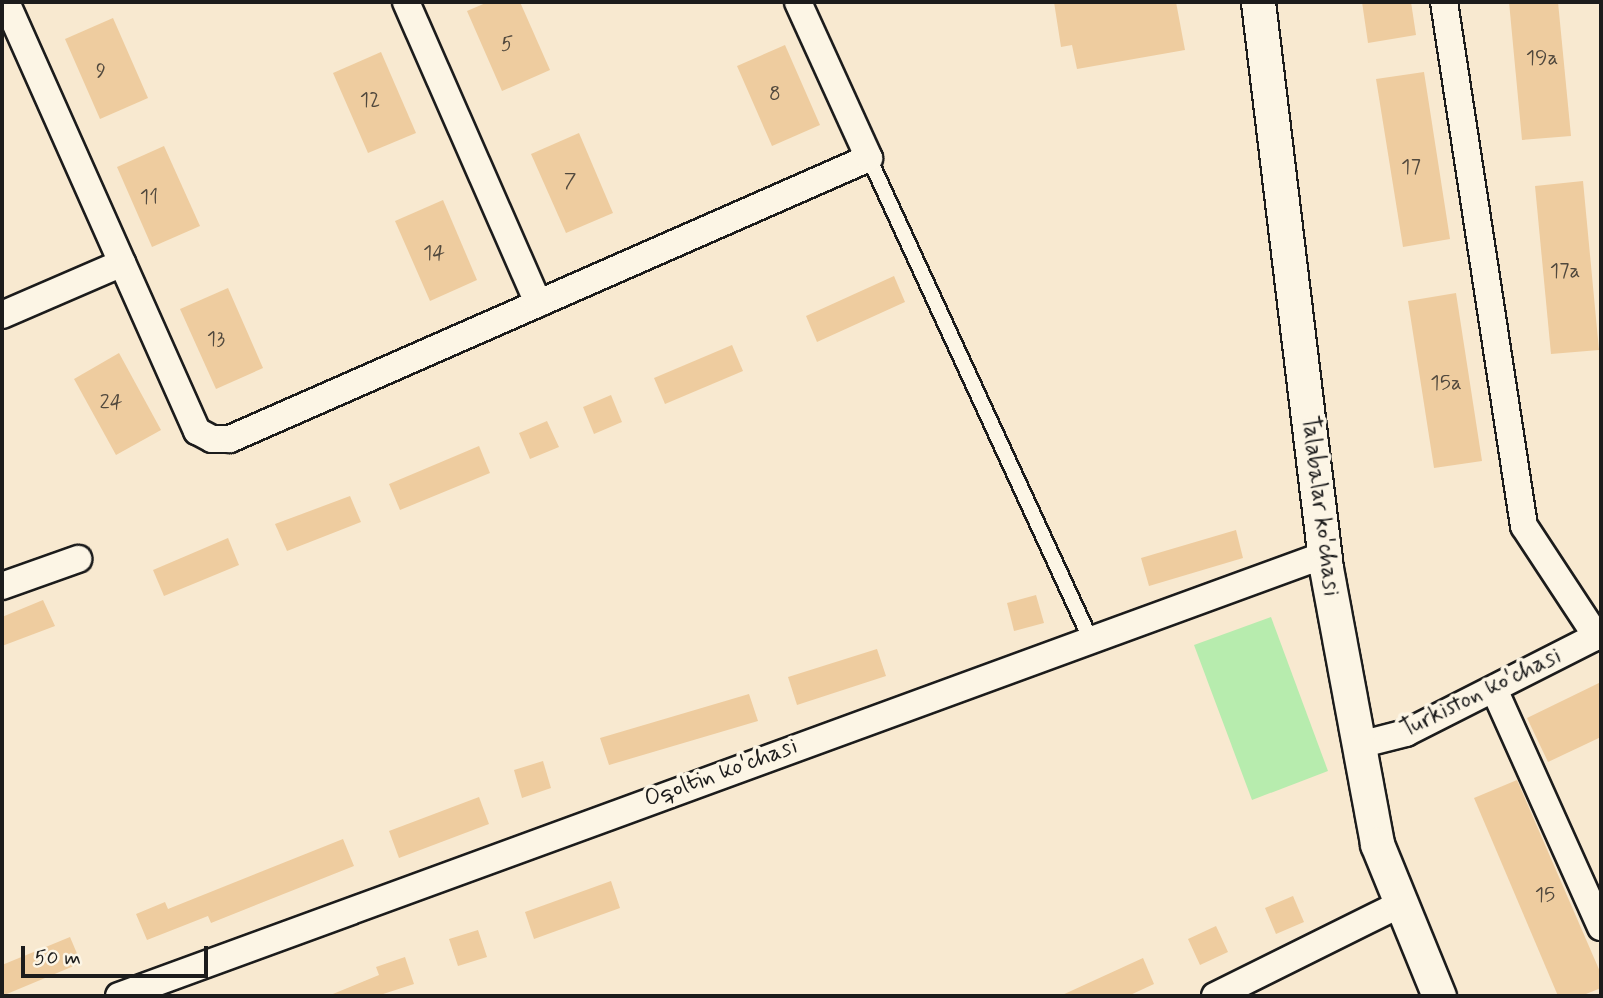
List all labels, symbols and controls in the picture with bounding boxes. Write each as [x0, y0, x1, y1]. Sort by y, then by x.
house number: 5 [501, 31, 513, 57]
house number: 19a [1526, 45, 1558, 71]
house number: 9 [96, 58, 106, 84]
house number: 8 [769, 81, 781, 107]
house number: 12 [360, 87, 380, 113]
house number: 17 [1401, 154, 1421, 180]
house number: 7 [564, 168, 576, 194]
house number: 11 [140, 184, 158, 210]
house number: 14 [423, 240, 445, 266]
house number: 17a [1550, 258, 1580, 284]
house number: 13 [207, 326, 225, 352]
house number: 15a [1430, 370, 1462, 396]
house number: 24 [99, 389, 123, 415]
street label: Talabalar ko'chasi [1295, 414, 1345, 598]
street label: Turkiston ko'chasi [1397, 642, 1565, 744]
street label: Oqoltin ko'chasi [641, 732, 801, 814]
house number: 15 [1535, 882, 1555, 908]
scale bar [24, 932, 212, 976]
text: 50 m [34, 944, 81, 972]

